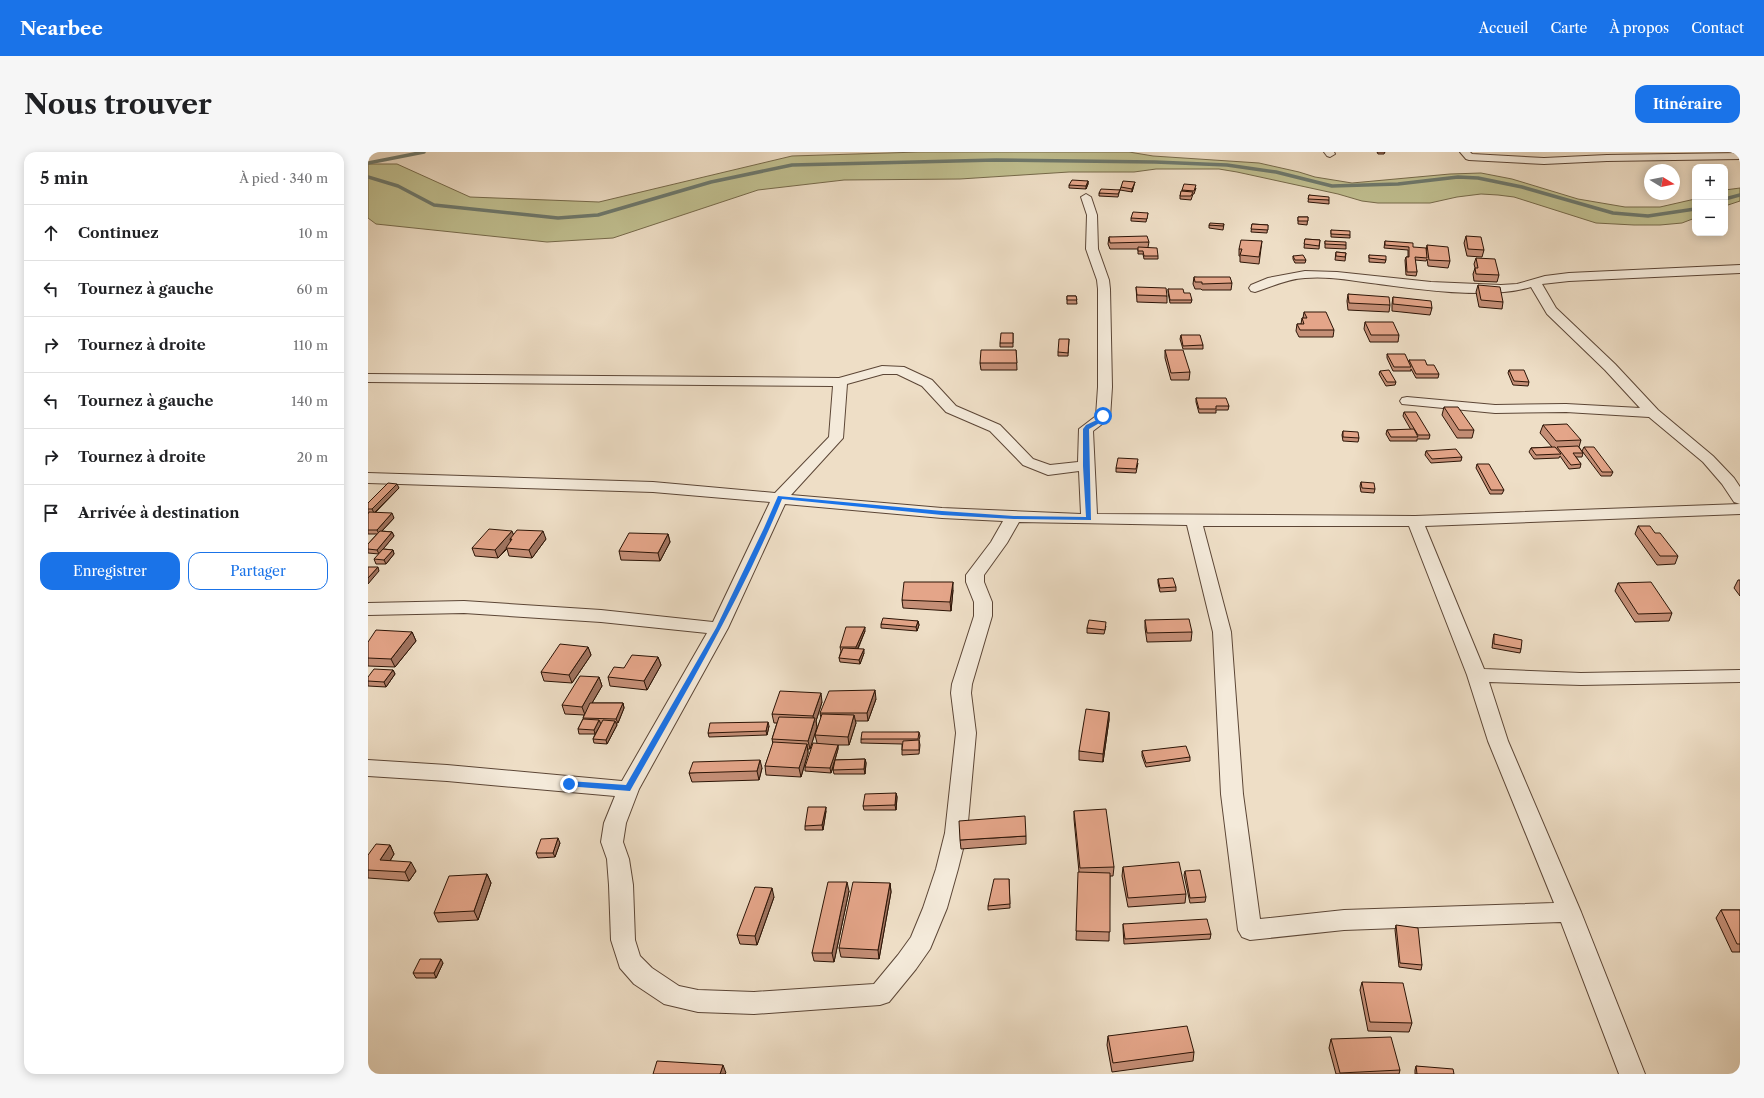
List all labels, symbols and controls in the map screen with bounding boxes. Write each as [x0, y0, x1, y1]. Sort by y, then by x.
text: Nearbee [20, 17, 103, 40]
text: Accueil [1479, 19, 1529, 37]
text: Carte [1551, 19, 1587, 37]
text: À propos [1609, 19, 1669, 37]
text: Contact [1691, 19, 1744, 37]
button: Itinéraire [1635, 85, 1740, 123]
text: Nous trouver [24, 87, 212, 121]
north arrow [1644, 164, 1680, 200]
map controls [1692, 164, 1728, 236]
button: + [1692, 164, 1728, 200]
text: 5 min [40, 168, 88, 188]
text: À pied · 340 m [239, 170, 328, 186]
button: − [1692, 200, 1728, 236]
icon: ahead [40, 222, 62, 244]
text: Continuez [78, 223, 159, 242]
text: 10 m [299, 225, 328, 241]
icon: left [40, 278, 62, 300]
text: Tournez à gauche [78, 279, 214, 298]
text: 60 m [297, 281, 328, 297]
icon: right [40, 334, 62, 356]
text: Tournez à droite [78, 335, 206, 354]
text: 110 m [293, 337, 328, 353]
icon: left [40, 390, 62, 412]
text: Tournez à gauche [78, 391, 214, 410]
text: 140 m [291, 393, 328, 409]
route start [1094, 407, 1112, 425]
icon: right [40, 446, 62, 468]
text: Tournez à droite [78, 447, 206, 466]
text: 20 m [297, 449, 328, 465]
icon: arrive [40, 502, 62, 524]
text: Arrivée à destination [78, 503, 240, 522]
button: Enregistrer [40, 552, 180, 590]
button: Partager [188, 552, 328, 590]
route end [560, 775, 578, 793]

